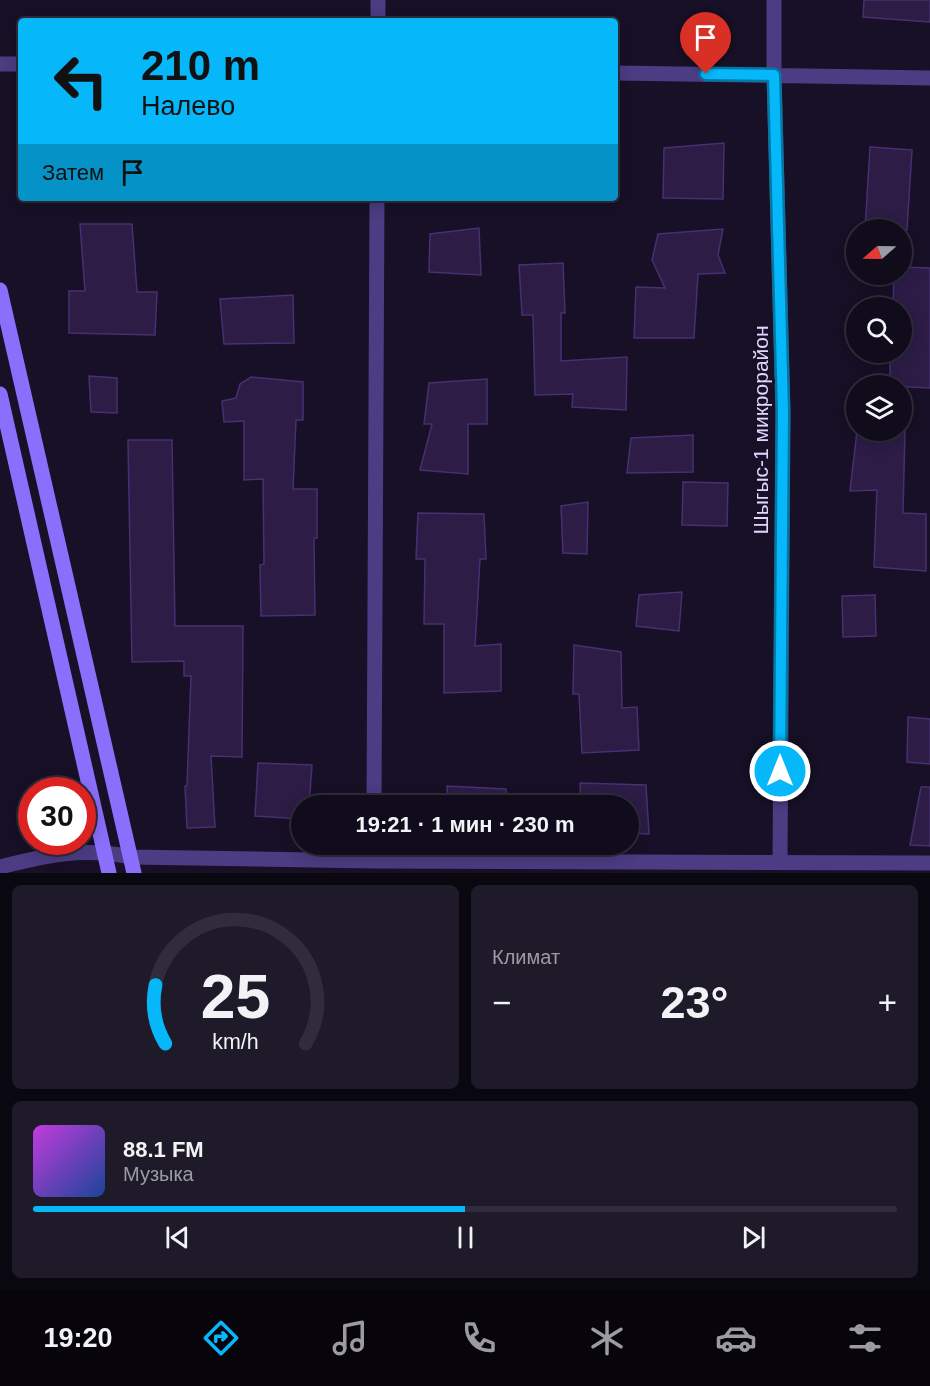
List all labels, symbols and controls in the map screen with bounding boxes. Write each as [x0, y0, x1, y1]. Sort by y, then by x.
pin [680, 12, 731, 74]
icon: arrive [689, 21, 722, 54]
icon: left [42, 42, 120, 120]
text: 210 m [141, 42, 260, 89]
text: Налево [141, 91, 235, 121]
icon: arrive [116, 156, 149, 189]
text: Затем [42, 160, 104, 185]
north arrow [846, 219, 912, 285]
map controls [846, 219, 912, 441]
button: search [846, 297, 912, 363]
street label: Шыгыс-1 микрорайон [749, 325, 772, 535]
button: layers [846, 375, 912, 441]
position arrow [748, 739, 812, 803]
speed limit sign: 30 [18, 777, 96, 855]
text: 19:21 · 1 мин · 230 m [355, 812, 575, 837]
text: Климат [492, 946, 560, 968]
text: 25 [201, 962, 270, 1031]
text: 23° [660, 977, 729, 1028]
text: − [492, 984, 511, 1021]
text: + [878, 984, 897, 1021]
text: km/h [212, 1030, 259, 1054]
text: 88.1 FM [123, 1137, 204, 1162]
text: Музыка [123, 1163, 194, 1185]
icon: previous [161, 1221, 194, 1254]
icon: pause [449, 1221, 482, 1254]
icon: next [737, 1221, 770, 1254]
icon: directions [200, 1317, 242, 1359]
icon: music [329, 1317, 371, 1359]
icon: phone [458, 1317, 500, 1359]
icon: climate [586, 1317, 628, 1359]
icon: car [715, 1317, 757, 1359]
icon: filters [844, 1317, 886, 1359]
text: 19:20 [43, 1323, 113, 1353]

